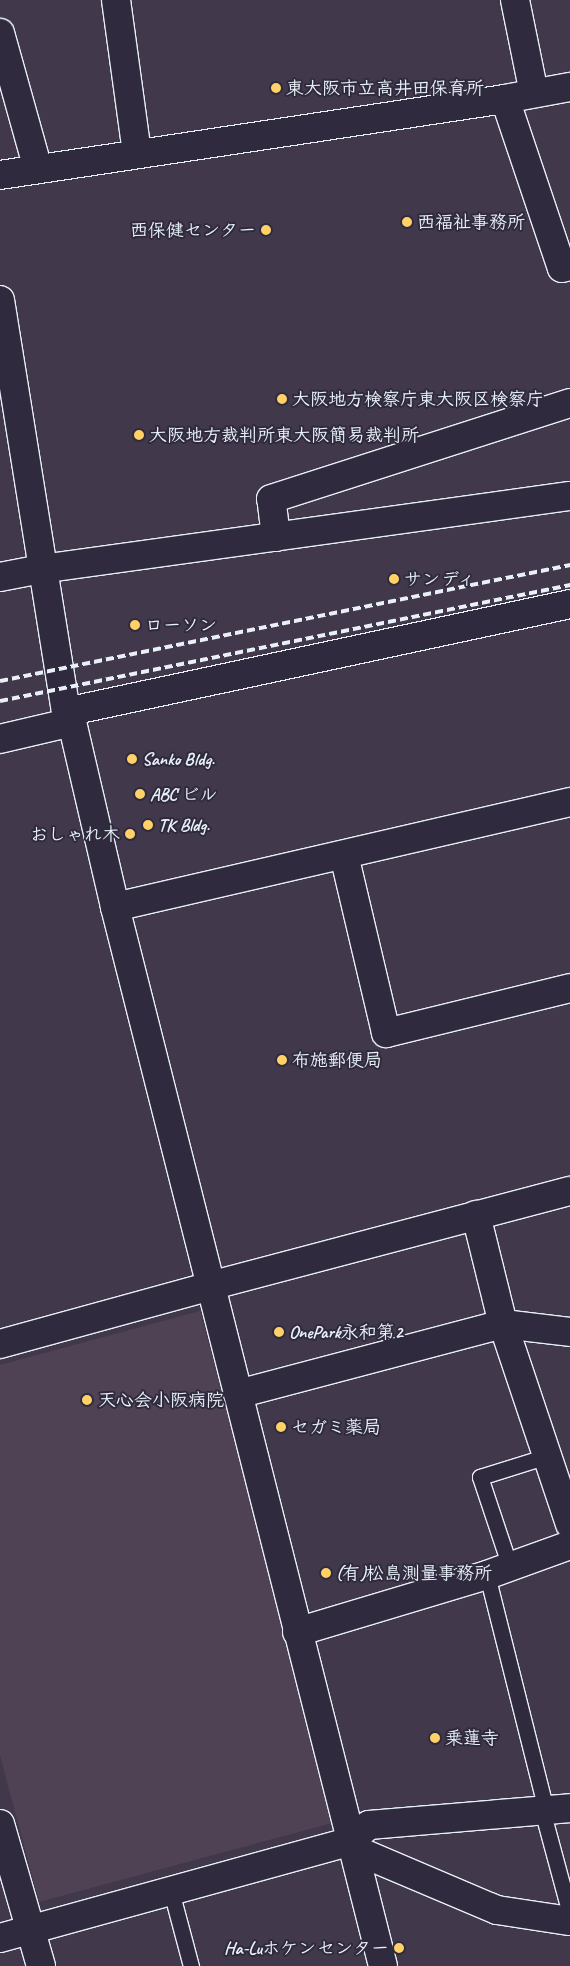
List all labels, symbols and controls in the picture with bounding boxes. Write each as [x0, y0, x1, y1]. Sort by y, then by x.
place label: 東大阪市立高井田保育所 [286, 77, 484, 99]
marker: 東大阪市立高井田保育所 [270, 82, 282, 94]
place label: 西福祉事務所 [417, 211, 525, 233]
marker: 西福祉事務所 [401, 216, 413, 228]
place label: 西保健センター [130, 219, 256, 241]
marker: 西保健センター [260, 224, 272, 236]
place label: 大阪地方検察庁東大阪区検察庁 [292, 388, 544, 410]
marker: 大阪地方検察庁東大阪区検察庁 [276, 393, 288, 405]
place label: 大阪地方裁判所東大阪簡易裁判所 [149, 424, 419, 446]
marker: 大阪地方裁判所東大阪簡易裁判所 [133, 429, 145, 441]
place label: サンディ [404, 568, 476, 590]
marker: サンディ [388, 573, 400, 585]
place label: ローソン [145, 614, 217, 636]
marker: ローソン [129, 619, 141, 631]
place label: Sanko Bldg. [142, 748, 215, 770]
marker: Sanko Bldg. [126, 753, 138, 765]
place label: ABC ビル [150, 783, 217, 805]
marker: ABC ビル [134, 788, 146, 800]
place label: TK Bldg. [158, 814, 210, 836]
marker: TK Bldg. [142, 819, 154, 831]
place label: おしゃれ木 [30, 823, 120, 845]
marker: おしゃれ木 [124, 828, 136, 840]
place label: 布施郵便局 [292, 1049, 382, 1071]
marker: 布施郵便局 [276, 1054, 288, 1066]
place label: OnePark永和第2 [289, 1321, 403, 1343]
marker: OnePark永和第2 [273, 1326, 285, 1338]
place label: 天心会小阪病院 [98, 1389, 224, 1411]
marker: 天心会小阪病院 [80, 1393, 94, 1407]
place label: セガミ薬局 [291, 1416, 381, 1438]
marker: セガミ薬局 [275, 1421, 287, 1433]
place label: (有)松島測量事務所 [336, 1562, 492, 1584]
marker: (有)松島測量事務所 [320, 1567, 332, 1579]
place label: 乗蓮寺 [445, 1727, 499, 1749]
marker: 乗蓮寺 [429, 1732, 441, 1744]
place label: Ha-Luホケンセンター [225, 1937, 389, 1959]
marker: Ha-Luホケンセンター [393, 1942, 405, 1954]

